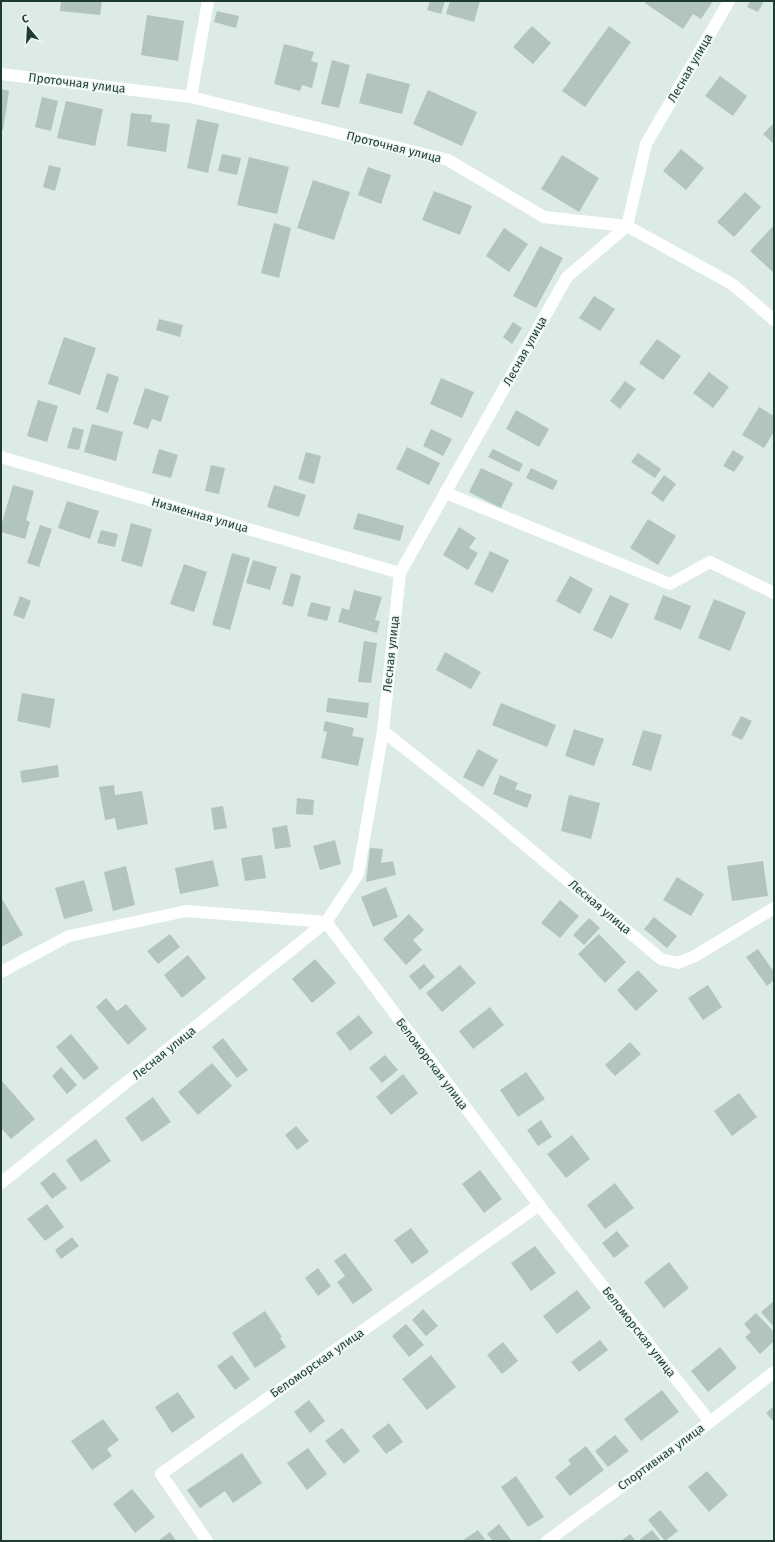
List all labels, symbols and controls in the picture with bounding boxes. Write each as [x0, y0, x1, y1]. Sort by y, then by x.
north arrow [8, 8, 48, 48]
text: С [20, 12, 31, 26]
street label: Лесная улица [665, 31, 715, 105]
street label: Проточная улица [28, 70, 126, 96]
street label: Проточная улица [345, 128, 443, 166]
street label: Лесная улица [500, 314, 550, 388]
street label: Низменная улица [150, 494, 250, 536]
street label: Лесная улица [380, 615, 402, 693]
street label: Лесная улица [566, 877, 634, 937]
street label: Беломорская улица [393, 1015, 471, 1113]
street label: Лесная улица [130, 1023, 198, 1083]
street label: Беломорская улица [599, 1284, 679, 1380]
street label: Беломорская улица [268, 1325, 366, 1401]
street label: Спортивная улица [615, 1421, 707, 1493]

